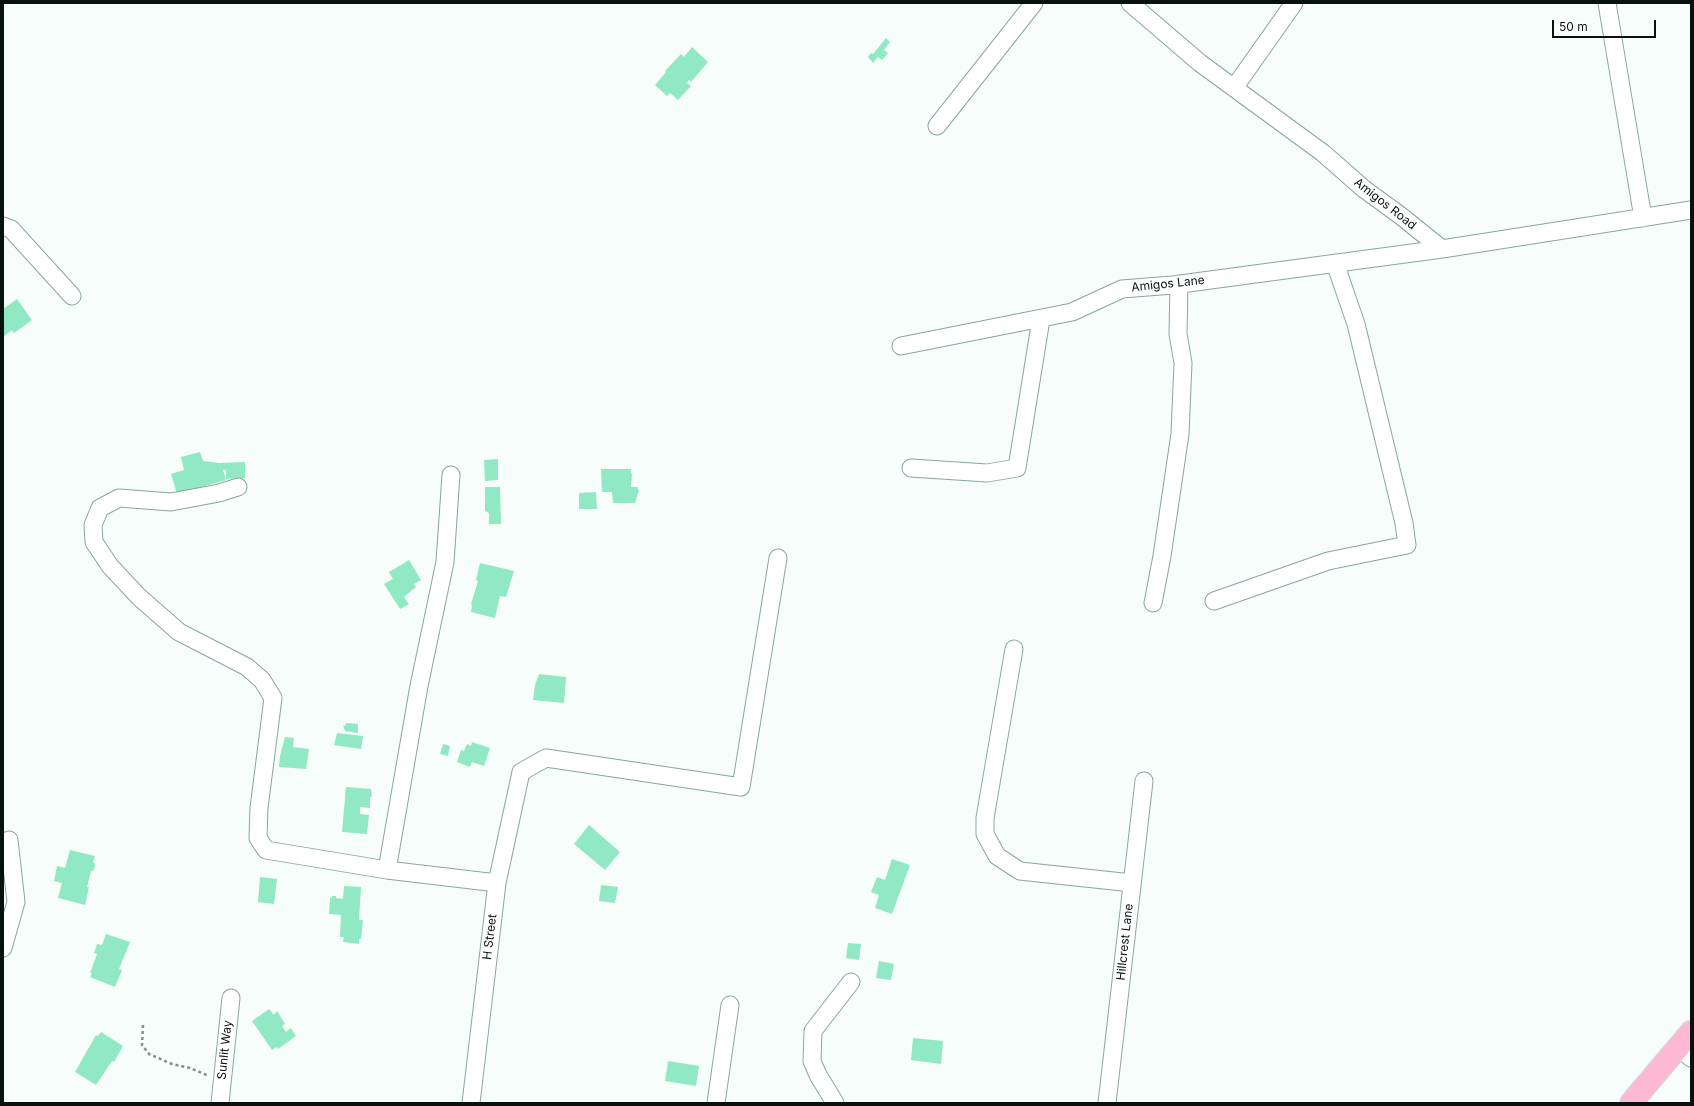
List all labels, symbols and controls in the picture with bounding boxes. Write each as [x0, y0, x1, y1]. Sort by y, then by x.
scale bar [1554, 12, 1658, 38]
text: 50 m [1559, 19, 1588, 34]
street label: Amigos Road [1351, 175, 1419, 233]
street label: Amigos Lane [1131, 273, 1205, 295]
street label: Hillcrest Lane [1114, 903, 1136, 981]
street label: H Street [480, 913, 500, 961]
street label: Sunlit Way [215, 1020, 235, 1080]

